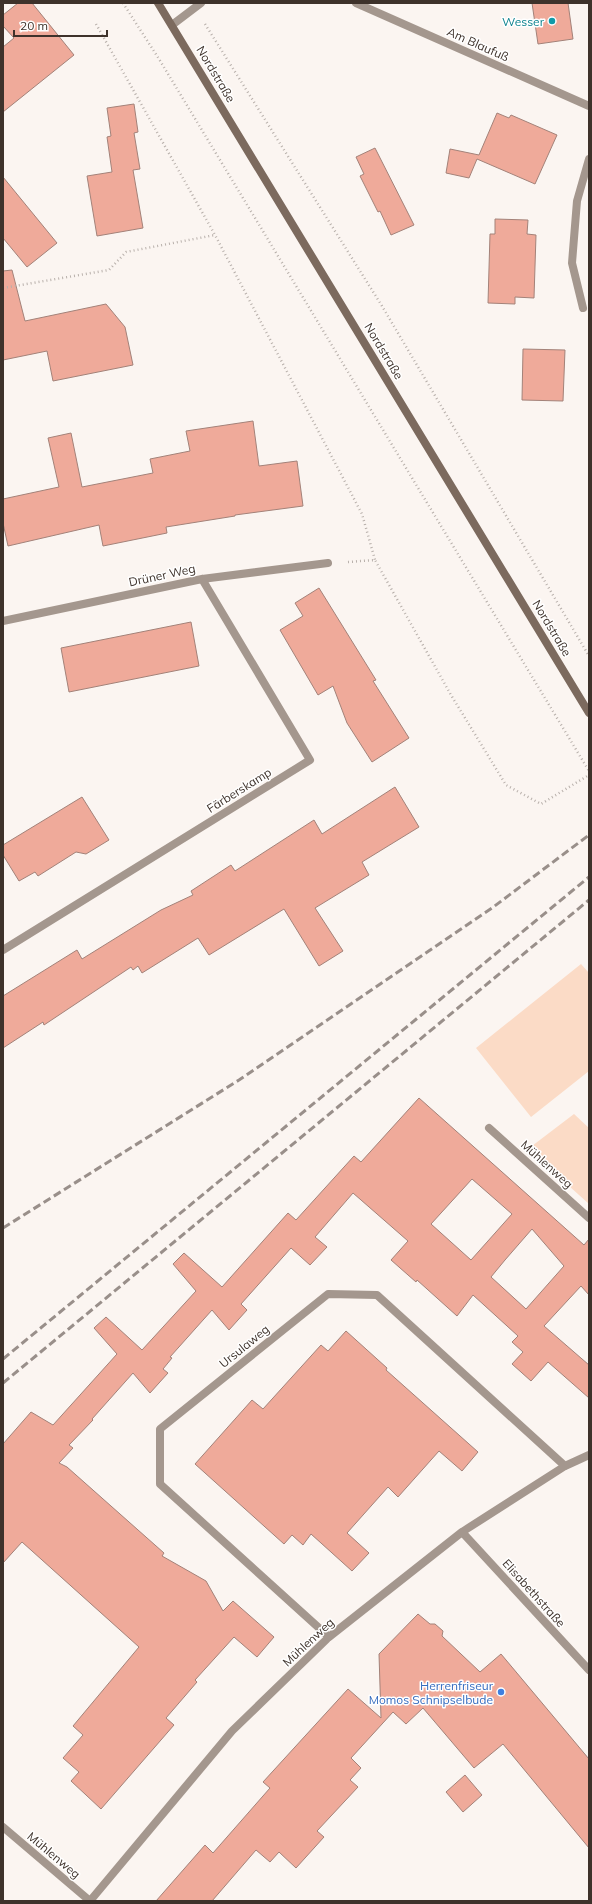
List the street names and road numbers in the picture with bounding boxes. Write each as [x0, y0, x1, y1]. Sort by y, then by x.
street label: Am Blaufuß [445, 24, 512, 64]
street label: Nordstraße [193, 43, 239, 105]
street label: Nordstraße [361, 320, 407, 382]
street label: Drüner Weg [127, 561, 197, 589]
street label: Nordstraße [529, 597, 575, 659]
street label: Färberskamp [204, 764, 274, 816]
street label: Mühlenweg [518, 1137, 576, 1191]
street label: Ursulaweg [216, 1321, 272, 1371]
street label: Elisabethstraße [499, 1556, 569, 1630]
street label: Mühlenweg [279, 1614, 337, 1670]
street label: Mühlenweg [24, 1828, 84, 1882]

